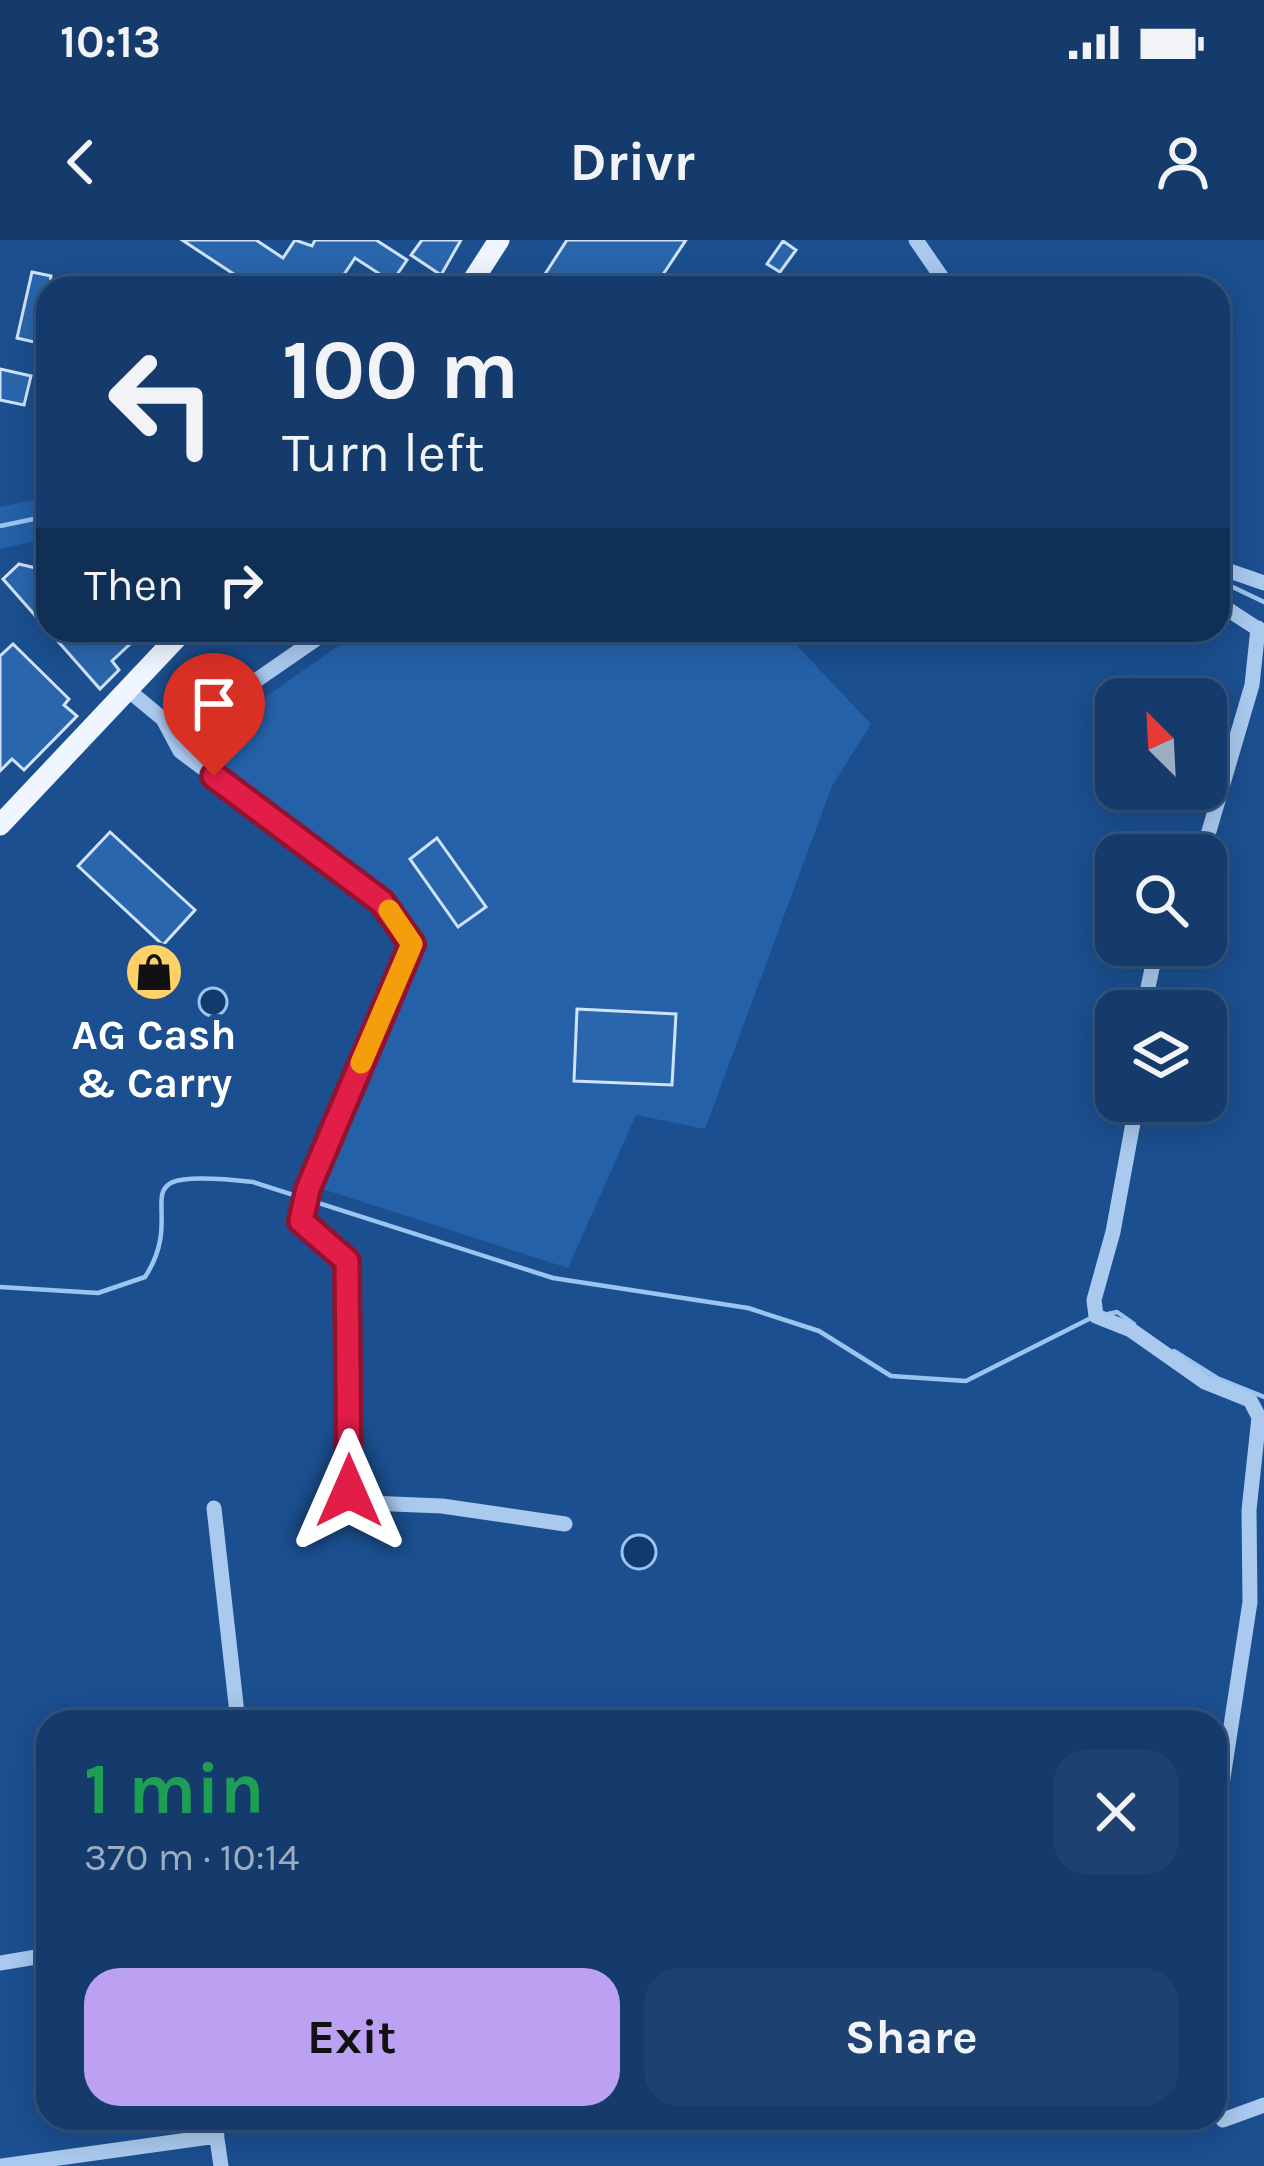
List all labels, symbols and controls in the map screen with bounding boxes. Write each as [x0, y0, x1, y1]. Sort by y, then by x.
text: 10:13 [60, 16, 161, 68]
icon: back [48, 129, 114, 195]
icon: person [1150, 129, 1216, 195]
text: Drivr [569, 130, 695, 194]
text: 100 m [282, 321, 519, 419]
icon: left [84, 324, 240, 480]
text: Turn left [282, 421, 485, 485]
icon: right [208, 552, 274, 618]
text: Then [84, 559, 184, 611]
pin [163, 653, 265, 776]
icon: arrive [181, 671, 247, 737]
north arrow [1095, 678, 1227, 810]
map controls [1095, 678, 1227, 1122]
button: search [1095, 834, 1227, 966]
shop icon: AG Cash & Carry [123, 941, 185, 1003]
button: layers [1095, 990, 1227, 1122]
place label: AG Cash & Carry [72, 1010, 236, 1108]
position arrow [286, 1428, 412, 1554]
text: 1 min [84, 1747, 265, 1831]
button: close [1053, 1749, 1179, 1875]
text: 370 m · 10:14 [84, 1834, 299, 1880]
button: Exit [84, 1968, 620, 2106]
button: Share [644, 1968, 1179, 2106]

